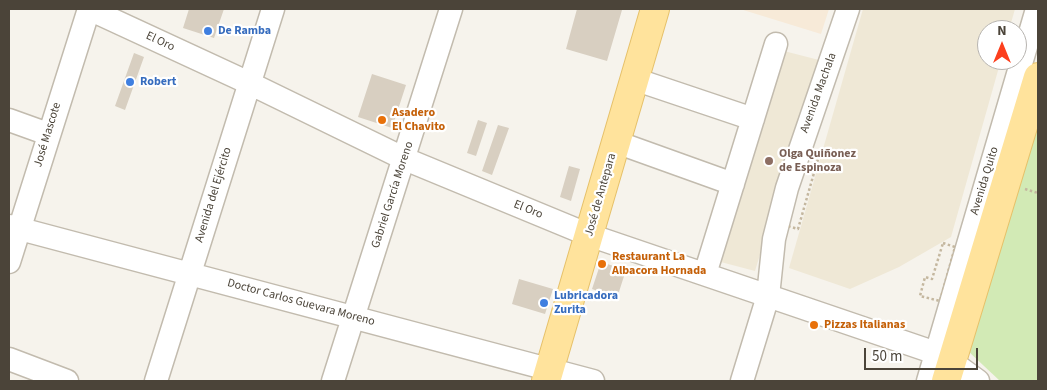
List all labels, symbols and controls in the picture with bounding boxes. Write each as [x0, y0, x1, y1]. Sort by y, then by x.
north arrow [977, 20, 1027, 70]
text: N [997, 21, 1007, 41]
place label: De Ramba [218, 24, 271, 38]
marker: De Ramba [202, 25, 214, 37]
street label: El Oro [143, 29, 177, 55]
street label: Avenida Machala [798, 51, 840, 135]
place label: Robert [140, 75, 176, 89]
marker: Robert [124, 76, 136, 88]
street label: José Mascote [31, 101, 65, 169]
place label: Asadero El Chavito [392, 106, 445, 134]
marker: Asadero El Chavito [376, 114, 388, 126]
street label: Gabriel García Moreno [369, 140, 417, 250]
street label: Avenida Quito [968, 145, 1002, 217]
street label: Avenida del Ejército [193, 146, 235, 244]
place label: Olga Quiñonez de Espinoza [779, 147, 856, 175]
street label: José de Antepara [582, 152, 620, 238]
marker: Olga Quiñonez de Espinoza [763, 155, 775, 167]
street label: El Oro [511, 198, 545, 222]
place label: Restaurant La Albacora Hornada [612, 250, 706, 278]
marker: Restaurant La Albacora Hornada [596, 258, 608, 270]
street label: Doctor Carlos Guevara Moreno [226, 276, 376, 330]
place label: Lubricadora Zurita [554, 289, 618, 317]
marker: Lubricadora Zurita [538, 297, 550, 309]
place label: Pizzas Italianas [824, 318, 905, 332]
marker: Pizzas Italianas [808, 319, 820, 331]
scale bar [867, 338, 981, 370]
text: 50 m [872, 346, 902, 367]

